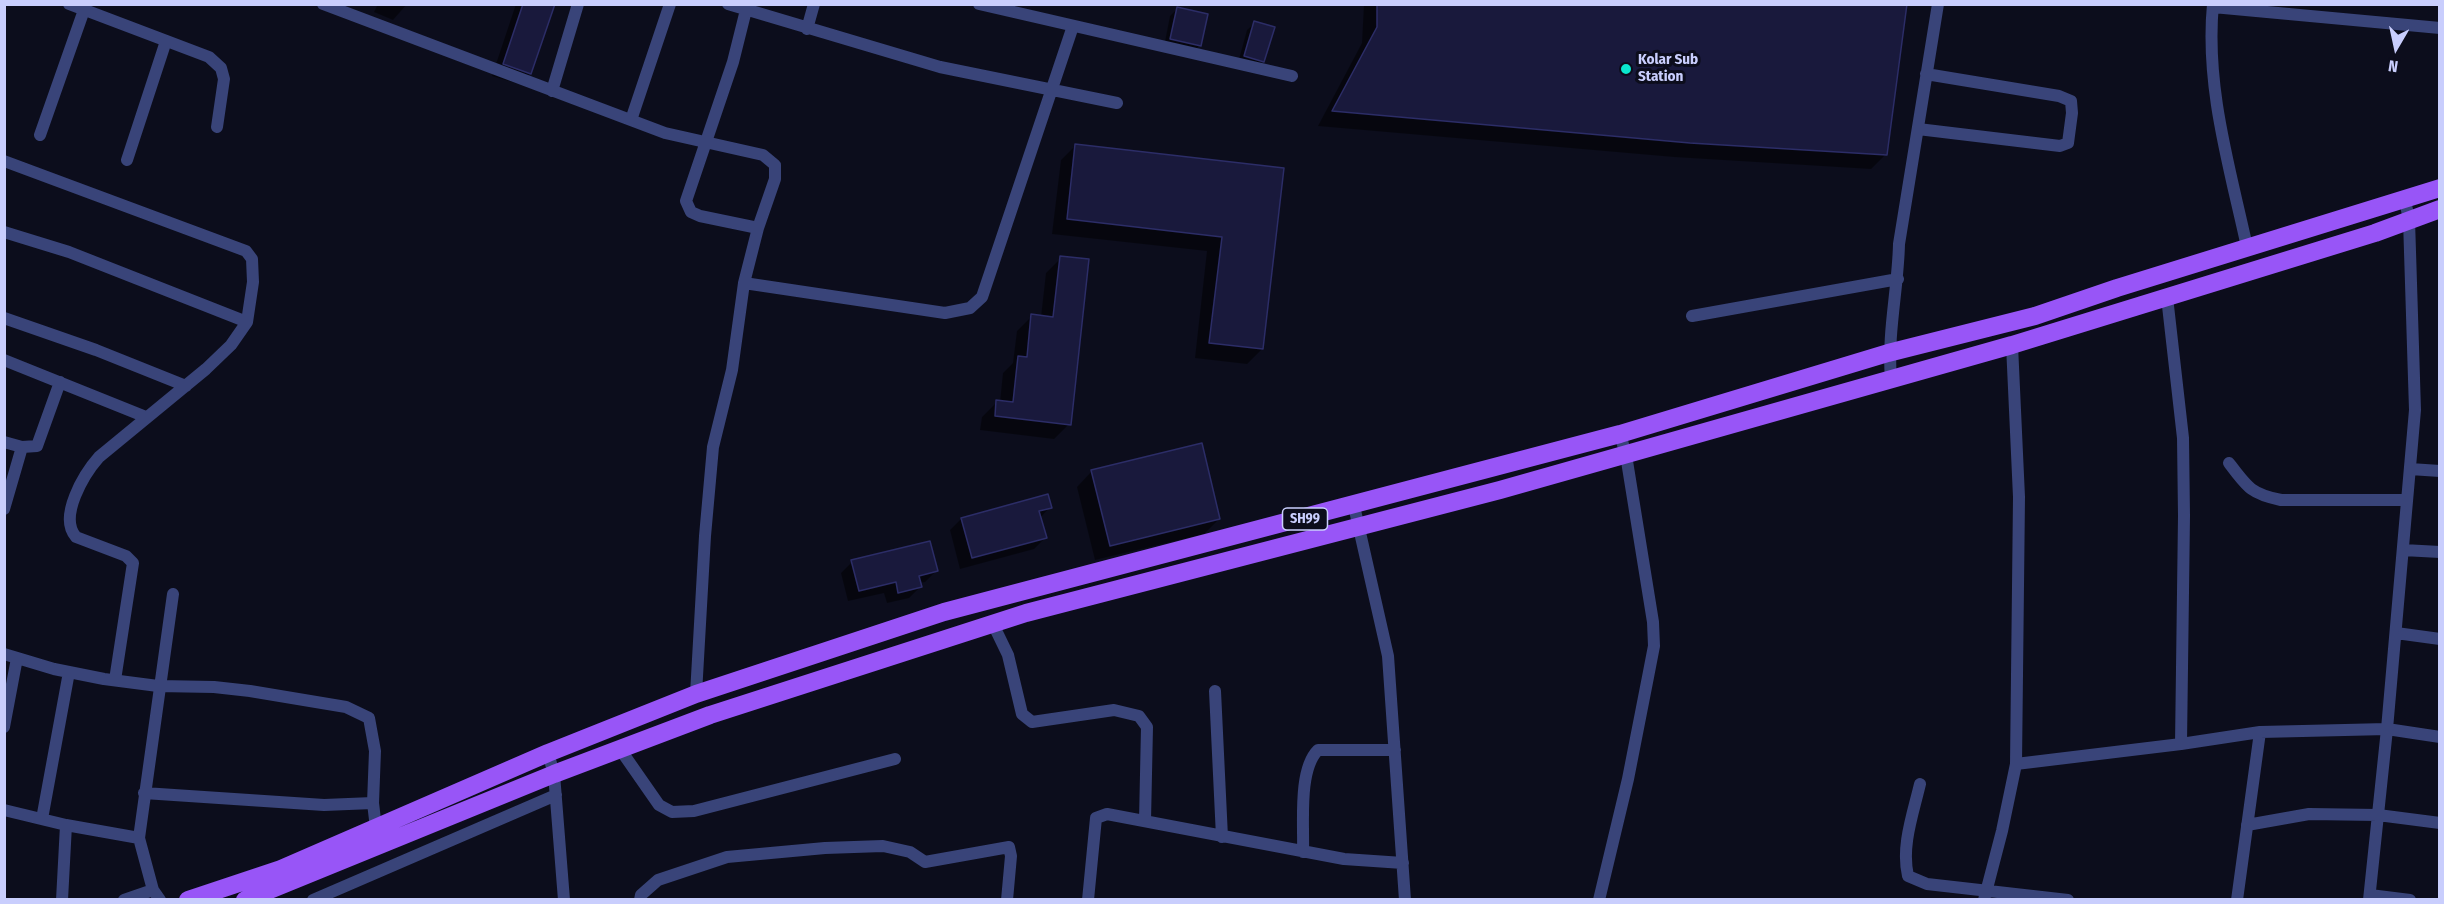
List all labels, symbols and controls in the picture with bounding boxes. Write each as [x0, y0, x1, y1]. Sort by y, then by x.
north arrow [2366, 18, 2426, 78]
place label: Kolar Sub Station [1638, 51, 1698, 86]
text: N [2387, 56, 2399, 76]
marker: Kolar Sub Station [1619, 62, 1633, 76]
road number: SH99 [1282, 508, 1328, 530]

